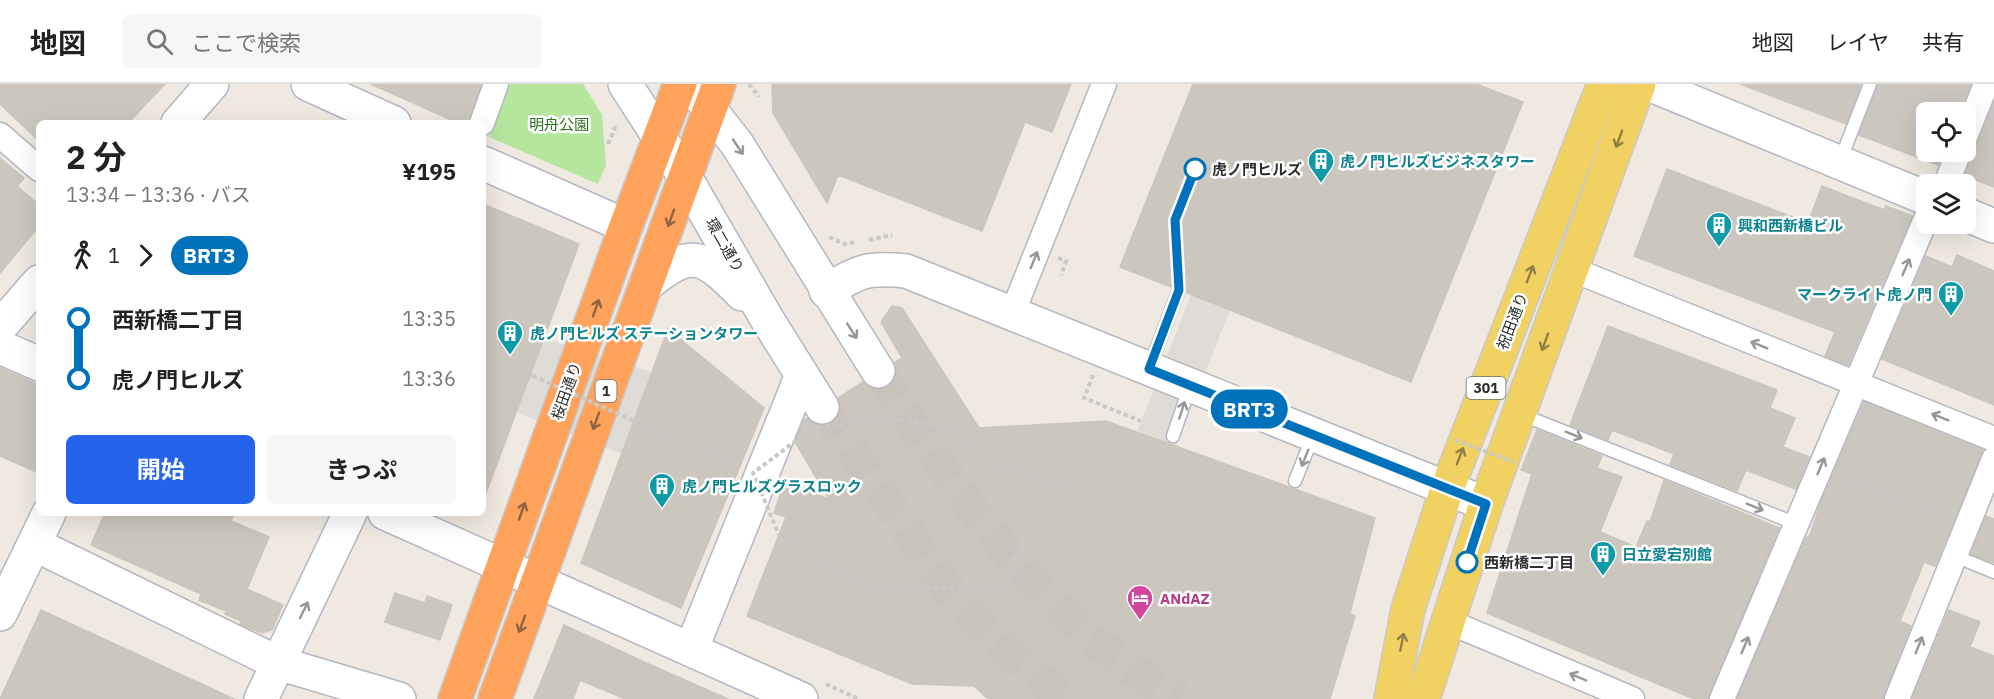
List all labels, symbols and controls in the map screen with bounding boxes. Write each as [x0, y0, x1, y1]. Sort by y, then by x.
search box [122, 14, 542, 68]
text: 地図 [30, 24, 86, 61]
icon: search [143, 25, 176, 58]
text: ここで検索 [191, 28, 301, 57]
text: 地図 [1752, 28, 1794, 56]
text: レイヤ [1827, 28, 1889, 56]
text: 共有 [1922, 28, 1964, 56]
map controls [1916, 102, 1976, 234]
button: locate [1916, 102, 1976, 162]
park label: 明舟公園 [529, 115, 589, 134]
one-way arrow [1612, 129, 1623, 148]
text: 2 分 [66, 135, 127, 178]
one-way arrow [732, 138, 744, 154]
building icon: 虎ノ門ヒルズビジネスタワー [1306, 146, 1336, 184]
place label: 虎ノ門ヒルズビジネスタワー [1340, 152, 1535, 171]
text: ¥195 [402, 157, 456, 186]
marker: 虎ノ門ヒルズ [1184, 158, 1206, 180]
place label: 虎ノ門ヒルズ [1212, 160, 1302, 179]
button: layers [1916, 174, 1976, 234]
text: 13:34 – 13:36 · バス [66, 181, 251, 208]
one-way arrow [665, 208, 676, 227]
building icon: 興和西新橋ビル [1704, 210, 1734, 248]
street label: 環二通り [702, 214, 748, 276]
place label: 興和西新橋ビル [1738, 216, 1843, 235]
icon: walk [66, 239, 99, 272]
icon: forward [129, 239, 162, 272]
text: BRT3 [183, 241, 236, 269]
text: 1 [108, 242, 120, 269]
one-way arrow [1029, 251, 1040, 269]
one-way arrow [1901, 258, 1912, 276]
one-way arrow [1525, 265, 1536, 284]
building icon: マークライト虎ノ門 [1936, 279, 1966, 317]
place label: マークライト虎ノ門 [1797, 285, 1932, 304]
street label: 祝田通り [1492, 290, 1532, 352]
one-way arrow [591, 299, 602, 318]
text: 西新橋二丁目 [112, 305, 244, 334]
text: 13:35 [402, 305, 456, 332]
building icon: 虎ノ門ヒルズ ステーションタワー [495, 318, 525, 356]
one-way arrow [846, 322, 858, 339]
place label: 虎ノ門ヒルズ ステーションタワー [530, 324, 758, 343]
one-way arrow [1538, 332, 1549, 351]
one-way arrow [1750, 339, 1768, 350]
street label: 桜田通り [547, 360, 585, 422]
text: 虎ノ門ヒルズ [112, 365, 244, 394]
text: 13:36 [402, 365, 456, 392]
road number: 301 [1466, 377, 1506, 399]
road number: 1 [596, 380, 616, 402]
line badge: BRT3 [1207, 390, 1291, 428]
text: BRT3 [1223, 395, 1275, 423]
one-way arrow [1177, 401, 1188, 420]
one-way arrow [589, 411, 600, 429]
one-way arrow [1931, 411, 1949, 422]
one-way arrow [1564, 430, 1582, 441]
button: 開始 [66, 435, 255, 504]
button: きっぷ [267, 435, 456, 504]
one-way arrow [1455, 447, 1466, 465]
one-way arrow [1298, 448, 1309, 467]
one-way arrow [1816, 457, 1828, 475]
building icon: 虎ノ門ヒルズグラスロック [647, 471, 677, 509]
place label: 虎ノ門ヒルズグラスロック [682, 477, 862, 496]
one-way arrow [518, 502, 529, 521]
one-way arrow [1745, 502, 1764, 513]
building icon: 日立愛宕別館 [1588, 539, 1618, 577]
place label: 日立愛宕別館 [1622, 545, 1712, 564]
marker: 西新橋二丁目 [1456, 551, 1478, 573]
place label: 西新橋二丁目 [1484, 553, 1574, 572]
hotel icon: ANdAZ [1125, 583, 1155, 621]
place label: ANdAZ [1160, 589, 1210, 608]
one-way arrow [298, 602, 310, 620]
one-way arrow [516, 614, 527, 632]
one-way arrow [1397, 632, 1408, 652]
one-way arrow [1740, 636, 1751, 655]
one-way arrow [1914, 636, 1925, 654]
one-way arrow [1570, 671, 1588, 682]

